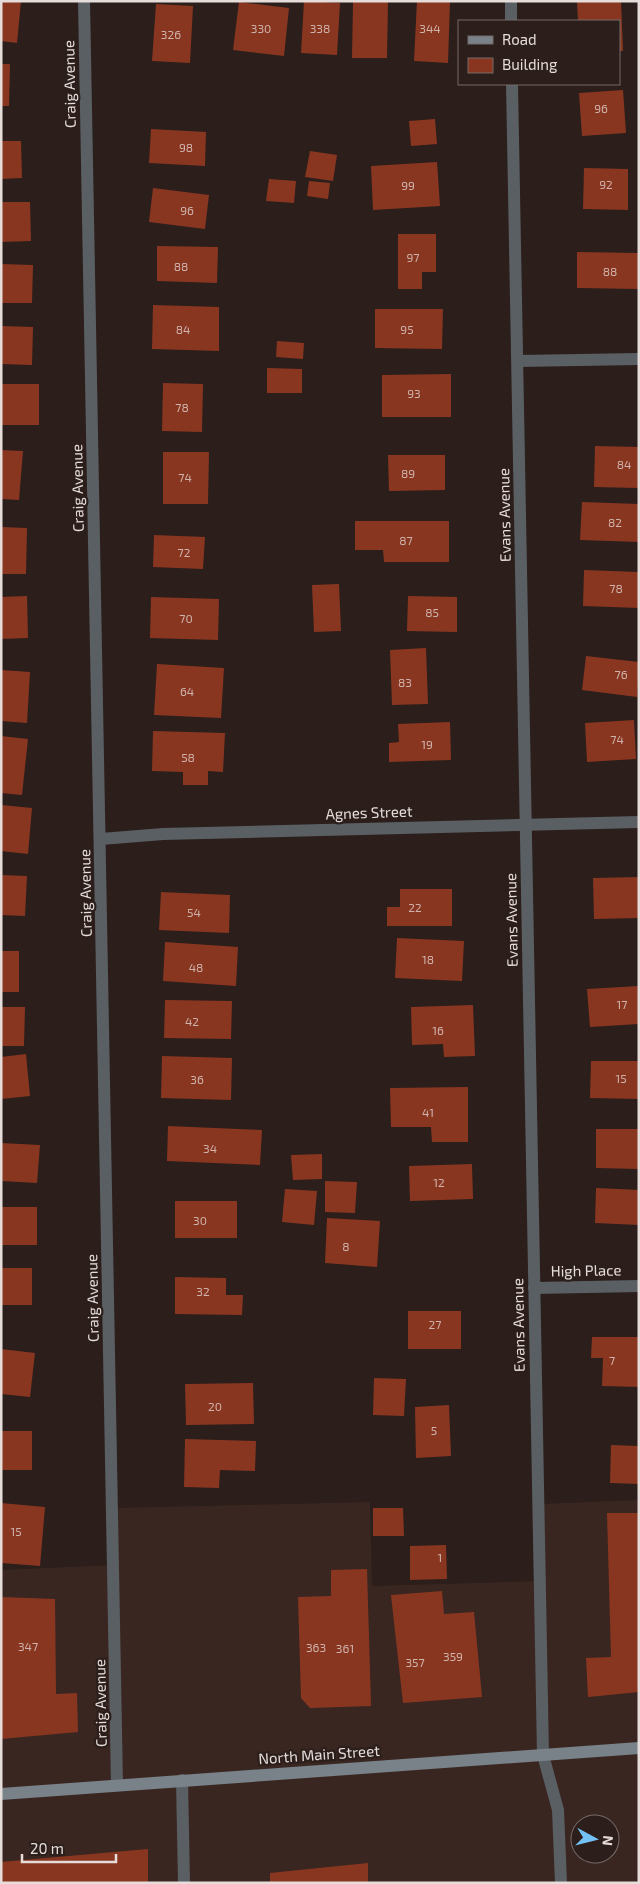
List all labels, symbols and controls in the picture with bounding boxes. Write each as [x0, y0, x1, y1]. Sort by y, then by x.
legend [458, 20, 620, 85]
house number: 330 [251, 21, 271, 35]
house number: 338 [310, 21, 330, 35]
house number: 344 [419, 21, 441, 35]
house number: 326 [161, 27, 181, 41]
text: Road [502, 30, 537, 48]
street label: Craig Avenue [59, 40, 79, 128]
text: Building [502, 55, 558, 73]
house number: 96 [594, 101, 608, 115]
house number: 98 [179, 140, 193, 154]
house number: 92 [599, 177, 613, 191]
house number: 99 [401, 178, 415, 192]
house number: 96 [180, 203, 194, 217]
house number: 97 [406, 250, 420, 264]
house number: 88 [174, 259, 188, 273]
house number: 88 [603, 264, 617, 278]
house number: 84 [176, 322, 190, 336]
house number: 95 [400, 322, 414, 336]
house number: 93 [407, 386, 421, 400]
house number: 78 [175, 400, 189, 414]
street label: Craig Avenue [67, 444, 87, 532]
house number: 84 [617, 457, 631, 471]
house number: 89 [401, 466, 415, 480]
street label: Evans Avenue [494, 468, 514, 562]
house number: 74 [178, 470, 192, 484]
house number: 82 [608, 515, 622, 529]
house number: 87 [399, 533, 413, 547]
house number: 72 [178, 545, 191, 559]
house number: 78 [609, 581, 623, 595]
house number: 85 [425, 605, 439, 619]
house number: 70 [179, 611, 193, 625]
house number: 76 [614, 667, 628, 681]
house number: 83 [398, 675, 412, 689]
house number: 64 [180, 684, 194, 698]
house number: 74 [610, 732, 624, 746]
house number: 19 [421, 737, 433, 751]
house number: 58 [181, 750, 195, 764]
street label: Agnes Street [325, 801, 413, 823]
street label: Craig Avenue [75, 849, 95, 937]
street label: Evans Avenue [501, 873, 521, 967]
house number: 22 [408, 900, 422, 914]
house number: 54 [187, 905, 201, 919]
house number: 18 [422, 952, 434, 966]
house number: 48 [189, 960, 203, 974]
house number: 17 [617, 997, 627, 1011]
house number: 42 [185, 1014, 199, 1028]
house number: 16 [432, 1023, 444, 1037]
house number: 15 [615, 1071, 627, 1085]
house number: 36 [190, 1072, 204, 1086]
house number: 41 [422, 1105, 434, 1119]
house number: 34 [203, 1141, 217, 1155]
house number: 12 [433, 1175, 445, 1189]
house number: 30 [193, 1213, 207, 1227]
house number: 8 [342, 1239, 350, 1253]
street label: Craig Avenue [82, 1254, 102, 1342]
street label: High Place [550, 1260, 622, 1280]
street label: Evans Avenue [508, 1278, 528, 1372]
house number: 32 [196, 1284, 210, 1298]
house number: 27 [429, 1317, 441, 1331]
house number: 7 [609, 1353, 615, 1367]
house number: 20 [208, 1399, 222, 1413]
house number: 5 [431, 1423, 437, 1437]
house number: 15 [10, 1524, 22, 1538]
house number: 1 [438, 1550, 442, 1564]
house number: 347 [18, 1639, 38, 1653]
house number: 363 [306, 1640, 326, 1654]
house number: 361 [336, 1641, 354, 1655]
house number: 359 [443, 1649, 463, 1663]
house number: 357 [405, 1655, 425, 1669]
street label: Craig Avenue [90, 1659, 110, 1747]
street label: North Main Street [258, 1741, 381, 1767]
north arrow [570, 1814, 620, 1864]
scale bar [22, 1832, 116, 1864]
text: N [599, 1835, 617, 1847]
text: 20 m [30, 1839, 64, 1857]

